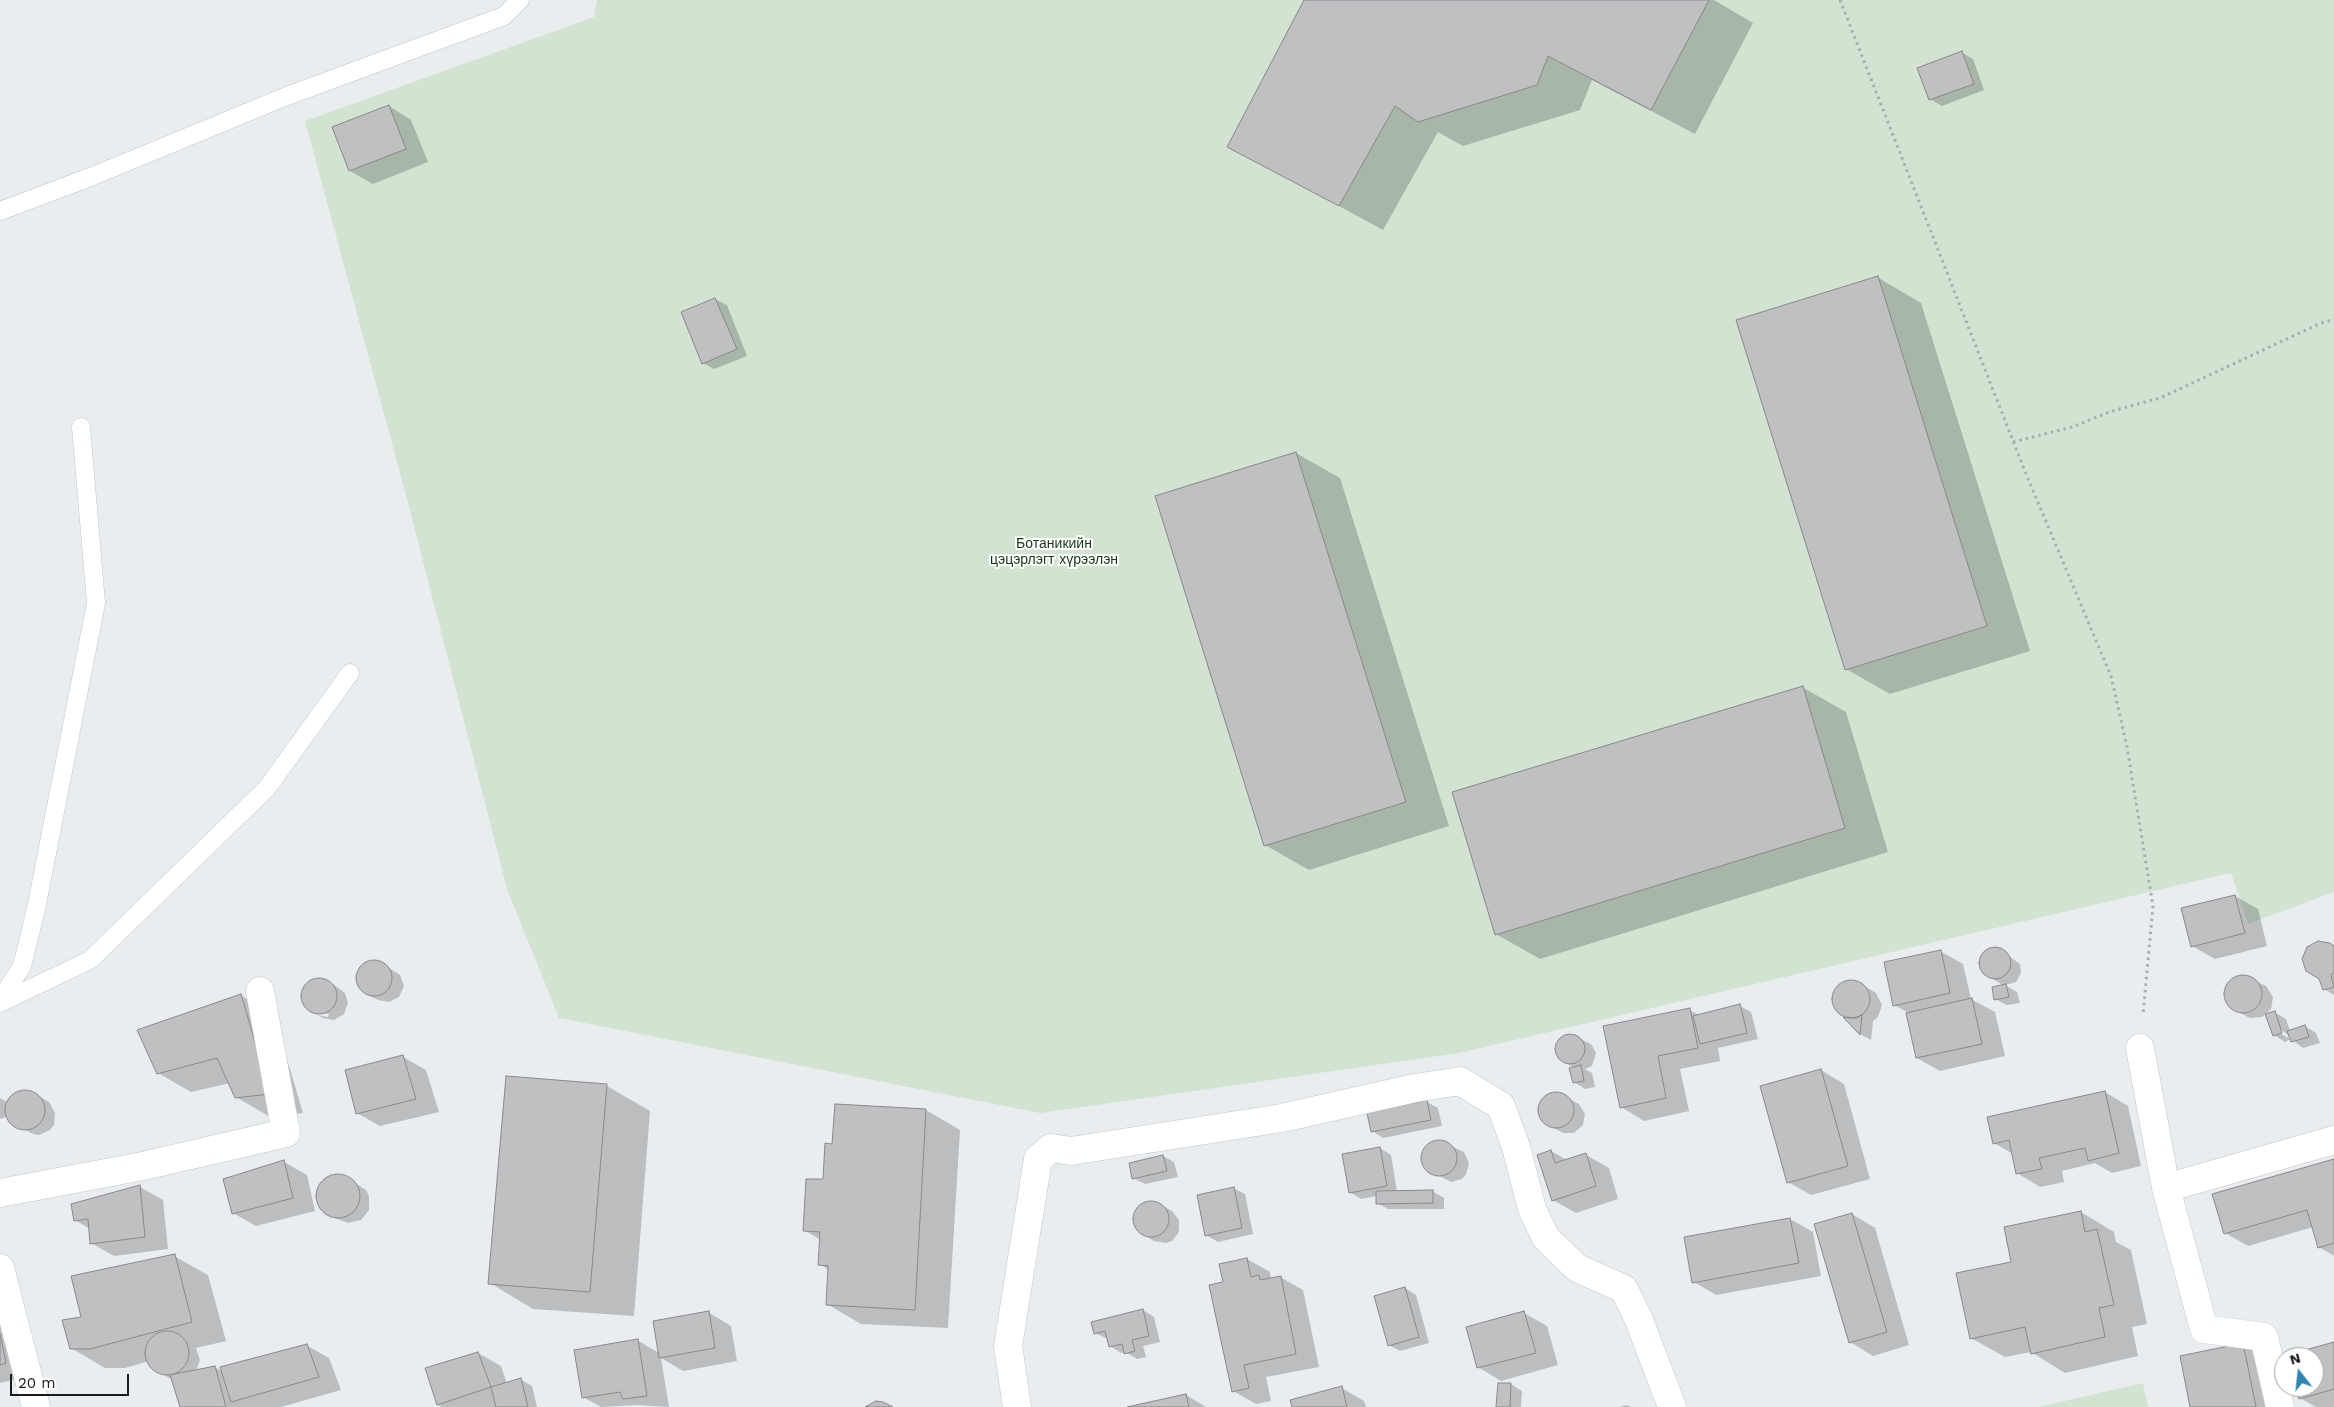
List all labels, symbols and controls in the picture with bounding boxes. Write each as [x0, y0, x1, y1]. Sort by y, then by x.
park label: Ботаникийн цэцэрлэгт хүрээлэн [990, 536, 1118, 568]
north arrow [2274, 1347, 2324, 1397]
text: N [2288, 1349, 2302, 1368]
scale bar [12, 1364, 131, 1396]
text: 20 m [18, 1374, 56, 1392]

